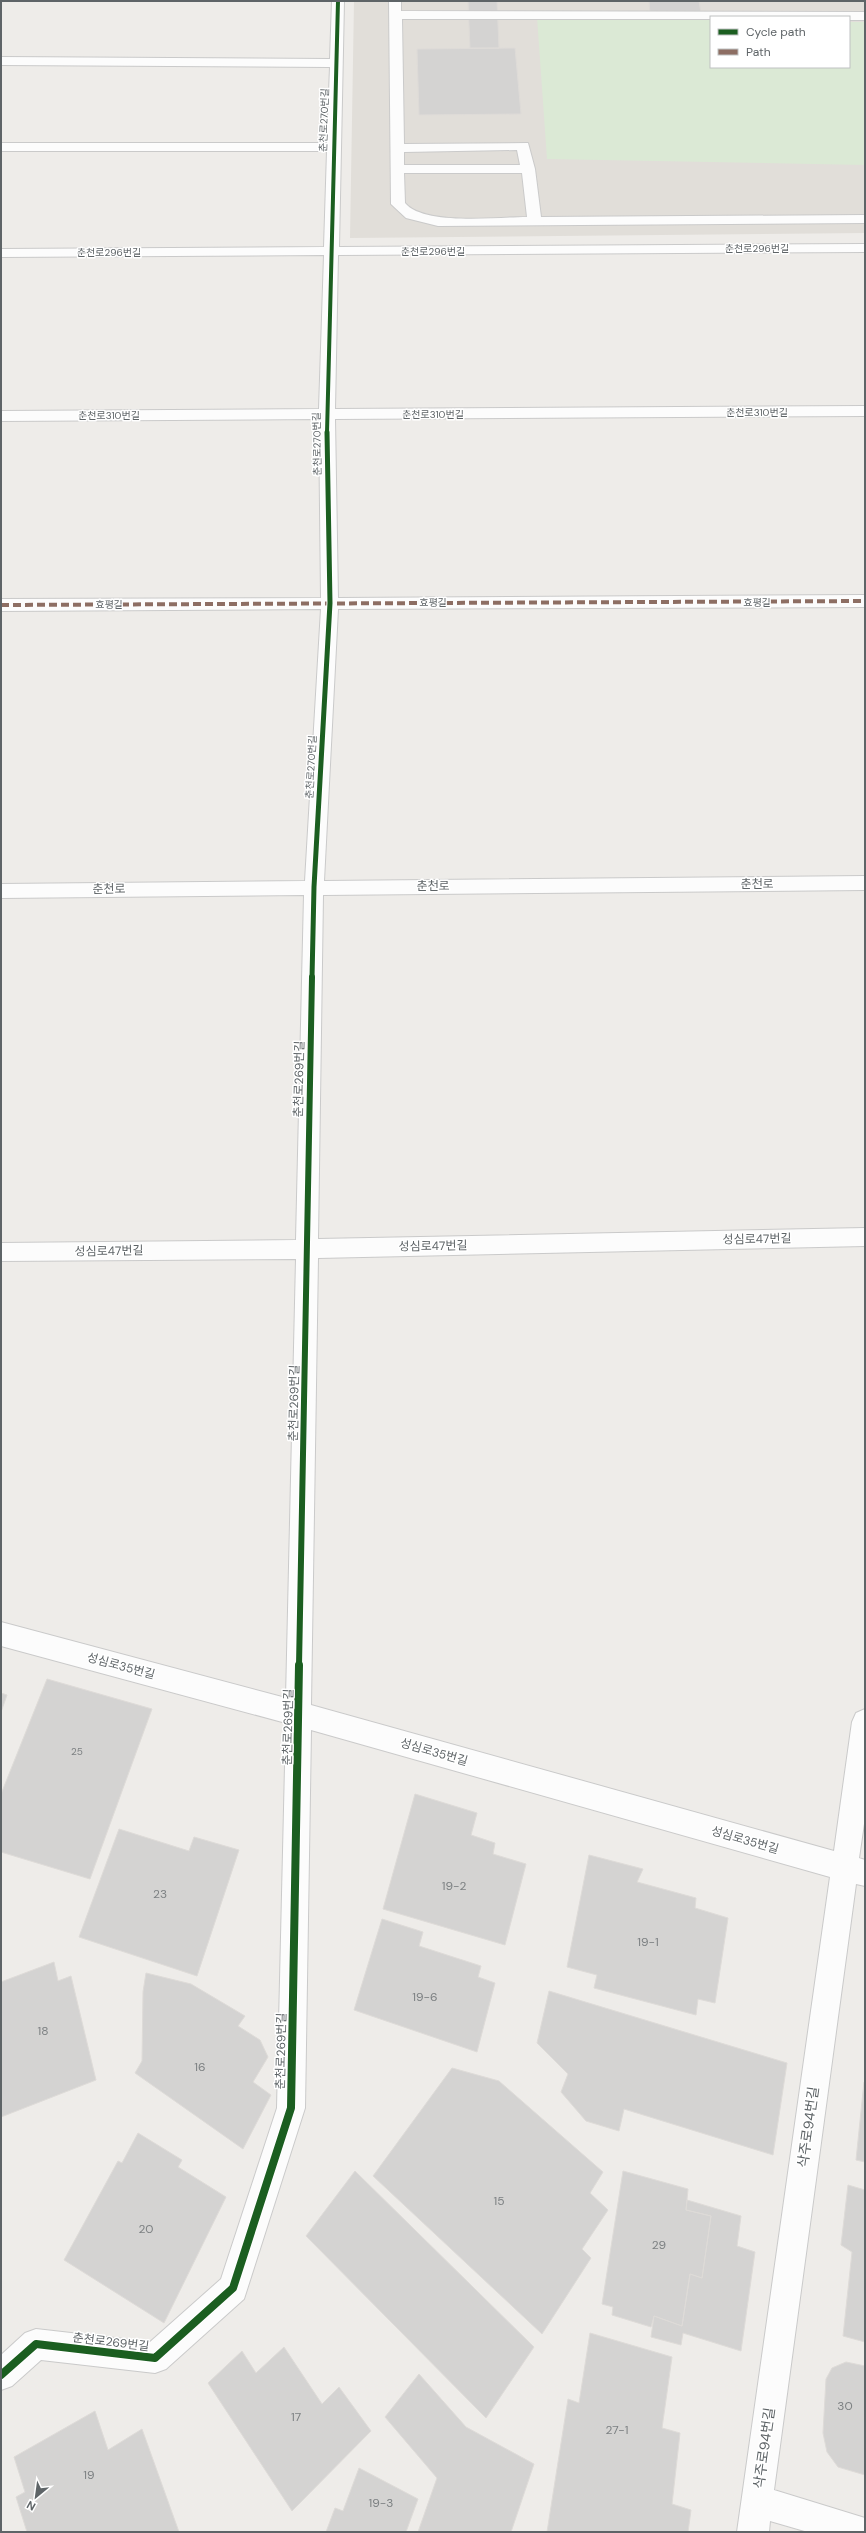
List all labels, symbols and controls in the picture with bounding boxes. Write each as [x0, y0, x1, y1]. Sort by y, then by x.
legend [710, 16, 850, 68]
text: Cycle path [746, 24, 806, 40]
text: Path [746, 44, 771, 60]
street label: 춘천로270번길 [316, 88, 332, 152]
street label: 춘천로296번길 [725, 242, 789, 255]
street label: 춘천로296번길 [401, 245, 465, 258]
street label: 춘천로296번길 [77, 246, 141, 259]
street label: 춘천로310번길 [726, 406, 788, 419]
street label: 춘천로310번길 [402, 408, 464, 421]
street label: 춘천로310번길 [78, 409, 140, 422]
street label: 춘천로270번길 [310, 412, 324, 476]
street label: 효평길 [419, 596, 447, 609]
street label: 효평길 [743, 596, 771, 609]
street label: 효평길 [95, 598, 123, 611]
street label: 춘천로270번길 [303, 735, 319, 799]
street label: 춘천로 [740, 876, 774, 892]
street label: 춘천로 [416, 878, 450, 894]
street label: 춘천로 [92, 881, 126, 897]
street label: 춘천로269번길 [290, 1040, 308, 1118]
street label: 성심로47번길 [722, 1230, 792, 1248]
street label: 성심로47번길 [398, 1237, 468, 1255]
street label: 성심로47번길 [74, 1242, 144, 1260]
street label: 춘천로269번길 [285, 1364, 303, 1442]
street label: 성심로35번길 [85, 1649, 157, 1683]
street label: 춘천로269번길 [279, 1688, 297, 1766]
street label: 성심로35번길 [398, 1735, 470, 1769]
house number: 25 [71, 1745, 83, 1758]
street label: 성심로35번길 [709, 1823, 781, 1857]
house number: 19-2 [442, 1878, 466, 1894]
house number: 23 [153, 1886, 167, 1902]
house number: 19-1 [637, 1934, 659, 1950]
house number: 19-6 [412, 1989, 438, 2005]
street label: 춘천로269번길 [272, 2012, 290, 2090]
house number: 18 [37, 2023, 49, 2039]
house number: 16 [194, 2059, 206, 2075]
street label: 삭주로94번길 [793, 2085, 823, 2169]
house number: 15 [493, 2193, 505, 2209]
house number: 20 [138, 2221, 154, 2237]
house number: 29 [652, 2237, 666, 2253]
street label: 춘천로269번길 [72, 2329, 150, 2355]
house number: 30 [837, 2398, 853, 2414]
street label: 삭주로94번길 [749, 2406, 779, 2490]
house number: 17 [291, 2409, 301, 2425]
house number: 27-1 [606, 2422, 628, 2438]
house number: 19 [83, 2467, 95, 2483]
north arrow [16, 2477, 56, 2517]
house number: 19-3 [369, 2495, 393, 2511]
text: N [24, 2498, 38, 2514]

